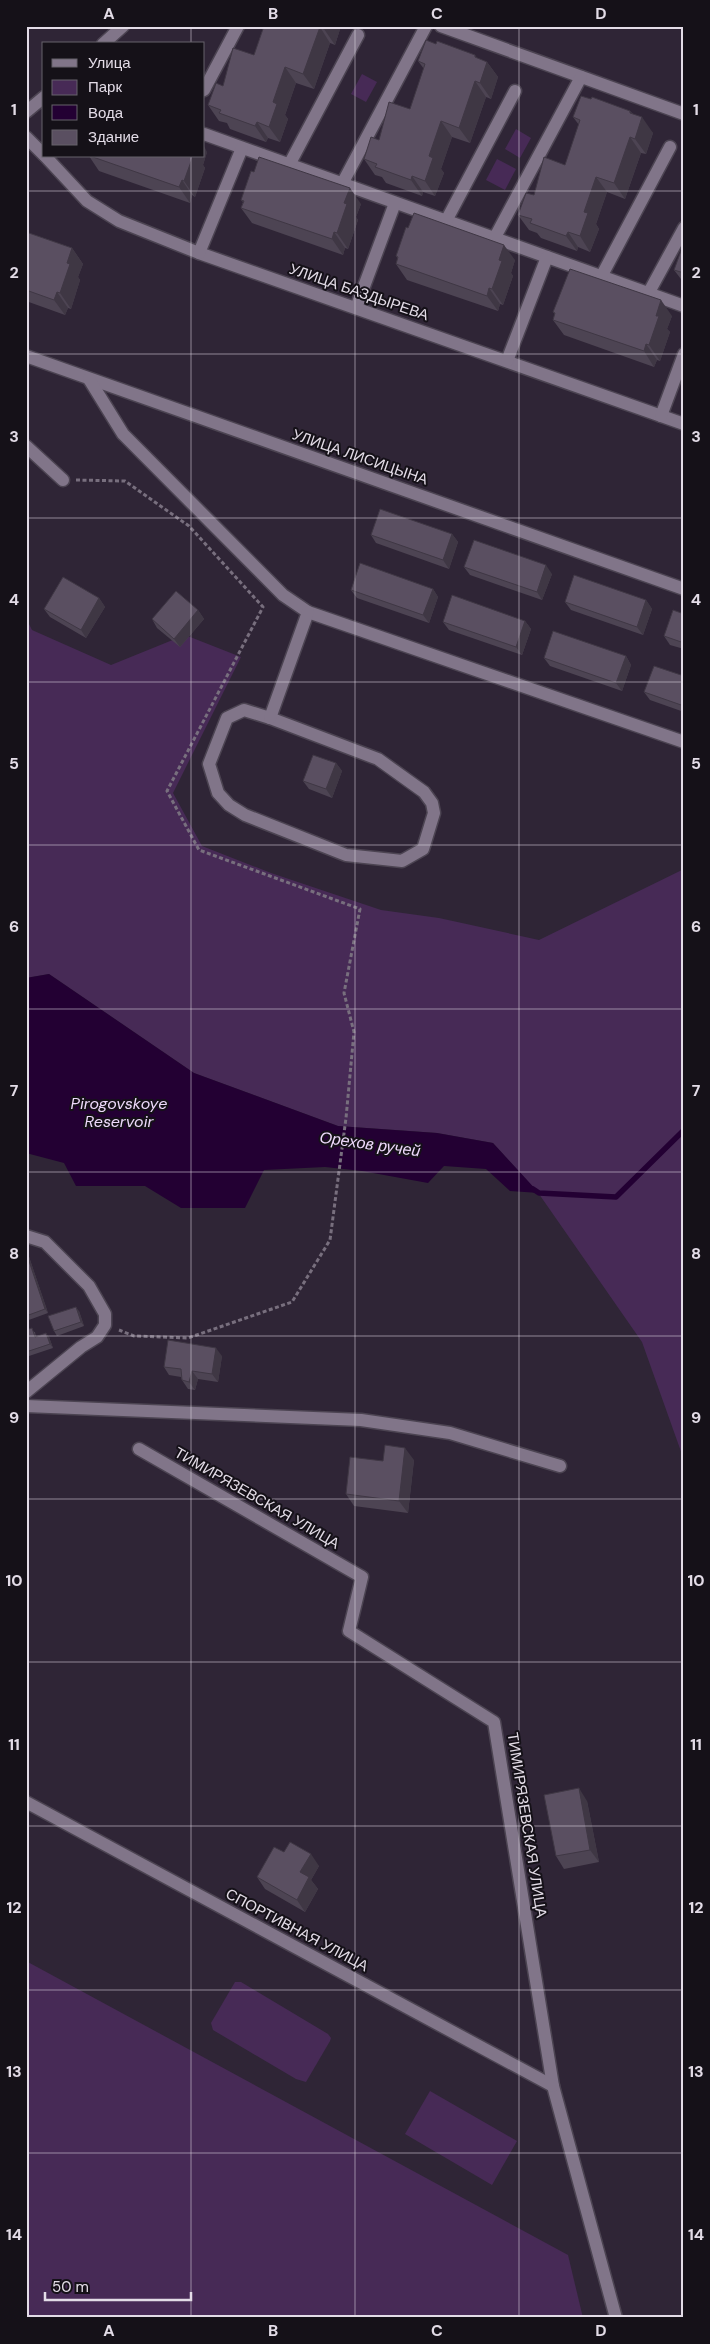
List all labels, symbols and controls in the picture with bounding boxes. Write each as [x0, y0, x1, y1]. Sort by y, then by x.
text: A [103, 3, 115, 24]
text: B [268, 3, 278, 24]
text: C [431, 3, 443, 24]
text: D [595, 3, 607, 24]
legend [42, 42, 205, 158]
text: Улица [88, 53, 131, 73]
text: Парк [88, 77, 122, 97]
text: 1 [11, 99, 17, 120]
text: 1 [693, 99, 699, 120]
text: Вода [88, 103, 124, 123]
text: Здание [88, 127, 139, 147]
street label: УЛИЦА БАЗДЫРЕВА [287, 259, 431, 325]
text: 2 [9, 262, 19, 283]
text: 2 [691, 262, 701, 283]
street label: УЛИЦА ЛИСИЦЫНА [290, 424, 430, 490]
text: 3 [9, 426, 19, 447]
text: 3 [691, 426, 701, 447]
text: 4 [9, 589, 19, 610]
text: 4 [691, 589, 701, 610]
text: 5 [9, 753, 19, 774]
text: 5 [691, 753, 701, 774]
text: 6 [9, 916, 19, 937]
text: 6 [691, 916, 701, 937]
text: 7 [10, 1080, 19, 1101]
text: 7 [692, 1080, 701, 1101]
water label: Pirogovskoye Reservoir [71, 1093, 167, 1132]
water label: Орехов ручей [318, 1127, 422, 1161]
text: 8 [9, 1243, 19, 1264]
text: 8 [691, 1243, 701, 1264]
text: 9 [9, 1407, 19, 1428]
text: 9 [691, 1407, 701, 1428]
street label: ТИМИРЯЗЕВСКАЯ УЛИЦА [171, 1442, 343, 1554]
text: 10 [5, 1570, 23, 1591]
text: 10 [687, 1570, 705, 1591]
street label: ТИМИРЯЗЕВСКАЯ УЛИЦА [502, 1731, 552, 1919]
text: 11 [8, 1734, 20, 1755]
text: 11 [690, 1734, 702, 1755]
street label: СПОРТИВНАЯ УЛИЦА [222, 1884, 372, 1976]
text: 12 [6, 1897, 22, 1918]
text: 12 [688, 1897, 704, 1918]
text: 13 [6, 2061, 22, 2082]
text: 13 [688, 2061, 704, 2082]
text: 14 [6, 2224, 22, 2245]
text: 14 [688, 2224, 704, 2245]
scale bar [45, 2269, 191, 2301]
text: 50 m [52, 2277, 89, 2297]
text: A [103, 2320, 115, 2341]
text: B [268, 2320, 278, 2341]
text: C [431, 2320, 443, 2341]
text: D [595, 2320, 607, 2341]

